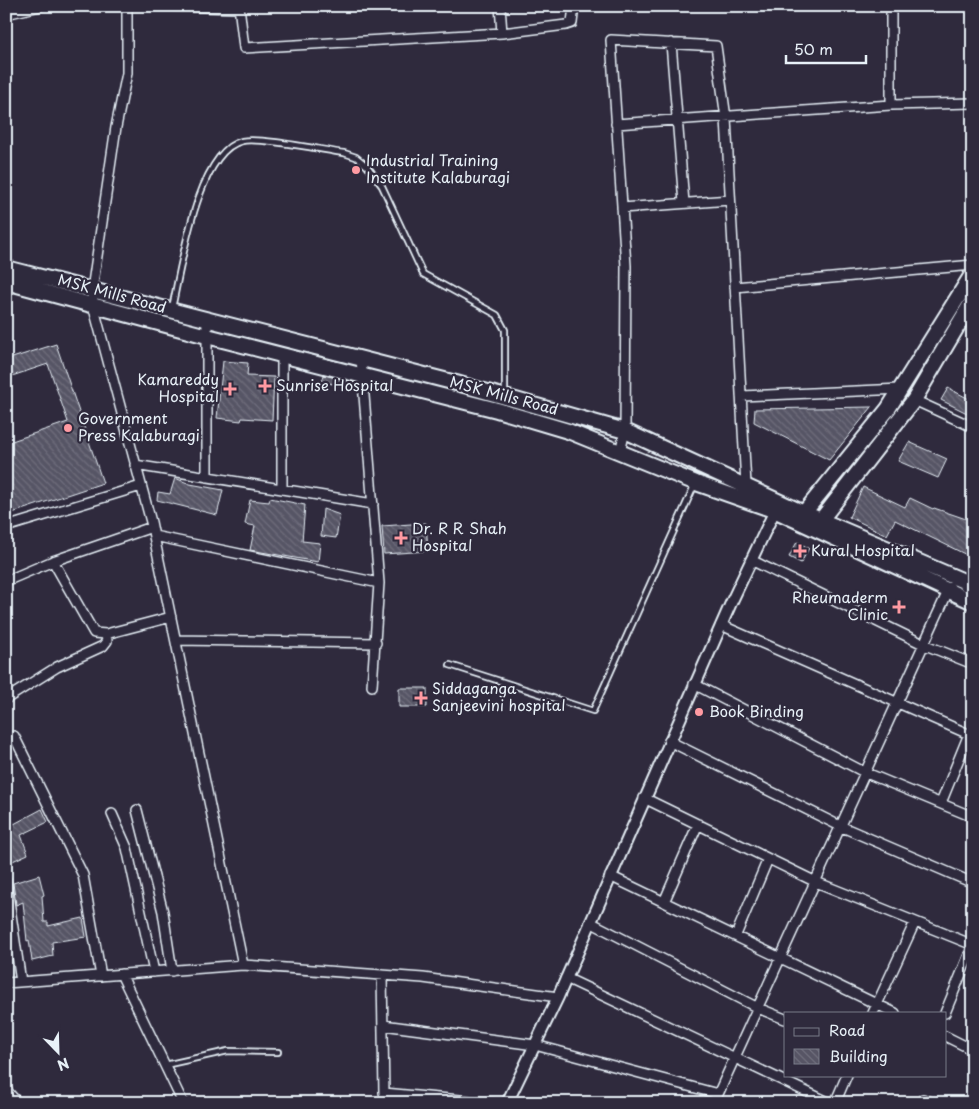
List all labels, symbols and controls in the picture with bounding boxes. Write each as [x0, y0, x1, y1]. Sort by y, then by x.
scale bar [786, 32, 866, 64]
text: 50 m [794, 37, 833, 60]
place label: Industrial Training Institute Kalaburagi [366, 148, 510, 188]
marker: Industrial Training Institute Kalaburagi [350, 164, 362, 176]
street label: MSK Mills Road [56, 267, 169, 318]
place label: Kamareddy Hospital [138, 367, 219, 407]
street label: MSK Mills Road [448, 369, 561, 420]
place label: Sunrise Hospital [276, 373, 393, 396]
marker: Sunrise Hospital [258, 379, 272, 393]
marker: Kamareddy Hospital [223, 382, 237, 396]
place label: Government Press Kalaburagi [78, 406, 200, 446]
marker: Government Press Kalaburagi [62, 422, 74, 434]
place label: Dr. R R Shah Hospital [412, 516, 507, 556]
marker: Dr. R R Shah Hospital [394, 531, 408, 545]
place label: Kural Hospital [811, 538, 915, 561]
marker: Kural Hospital [793, 544, 807, 558]
place label: Rheumaderm Clinic [792, 585, 888, 625]
marker: Rheumaderm Clinic [892, 600, 906, 614]
place label: Siddaganga Sanjeevini hospital [432, 676, 566, 716]
marker: Siddaganga Sanjeevini hospital [414, 691, 428, 705]
place label: Book Binding [709, 699, 804, 722]
marker: Book Binding [693, 706, 705, 718]
legend [784, 1012, 946, 1076]
text: Road [829, 1018, 865, 1041]
north arrow [32, 1026, 82, 1076]
text: Building [829, 1044, 888, 1067]
text: N [54, 1053, 72, 1076]

